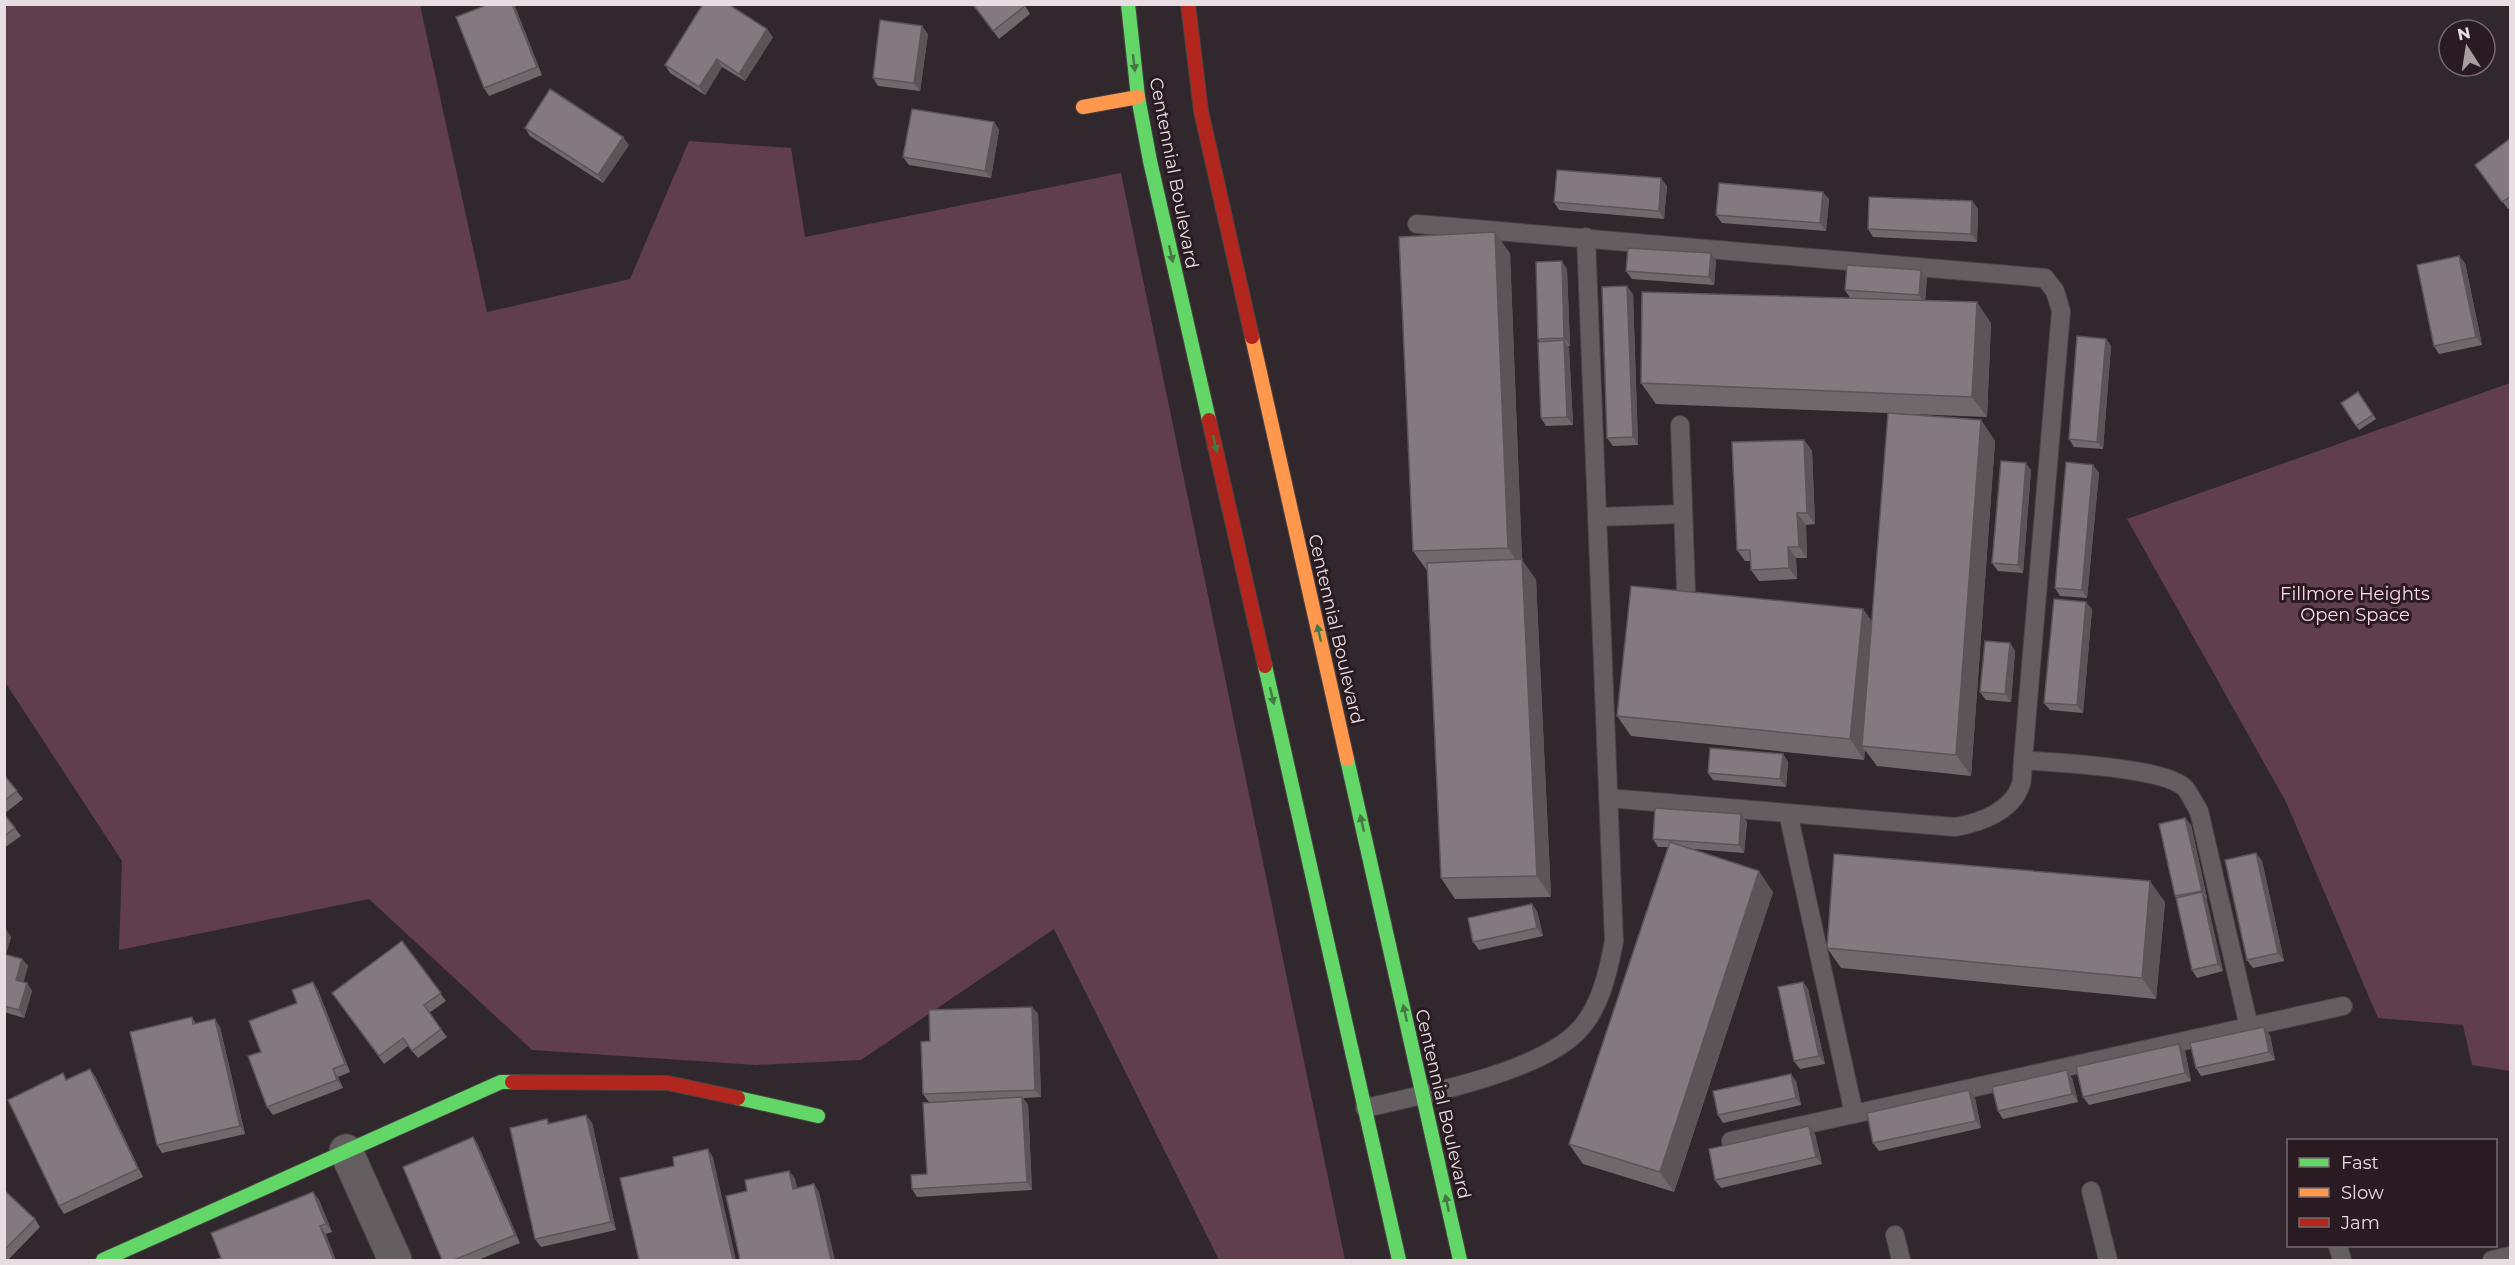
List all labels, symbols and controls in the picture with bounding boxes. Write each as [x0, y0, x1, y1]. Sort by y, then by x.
north arrow [2437, 18, 2497, 78]
text: N [2456, 23, 2472, 44]
one-way arrow [1129, 53, 1139, 72]
street label: Centennial Boulevard [1145, 76, 1203, 270]
one-way arrow [1167, 245, 1177, 263]
one-way arrow [1210, 435, 1220, 453]
street label: Centennial Boulevard [1303, 532, 1369, 726]
park label: Fillmore Heights Open Space [2280, 583, 2430, 626]
one-way arrow [1313, 623, 1323, 642]
one-way arrow [1267, 686, 1277, 705]
one-way arrow [1356, 814, 1366, 832]
one-way arrow [1399, 1004, 1409, 1022]
street label: Centennial Boulevard [1410, 1007, 1476, 1201]
legend [2287, 1139, 2497, 1247]
text: Fast [2341, 1152, 2379, 1174]
text: Slow [2341, 1182, 2384, 1204]
one-way arrow [1442, 1194, 1451, 1213]
text: Jam [2340, 1212, 2380, 1234]

